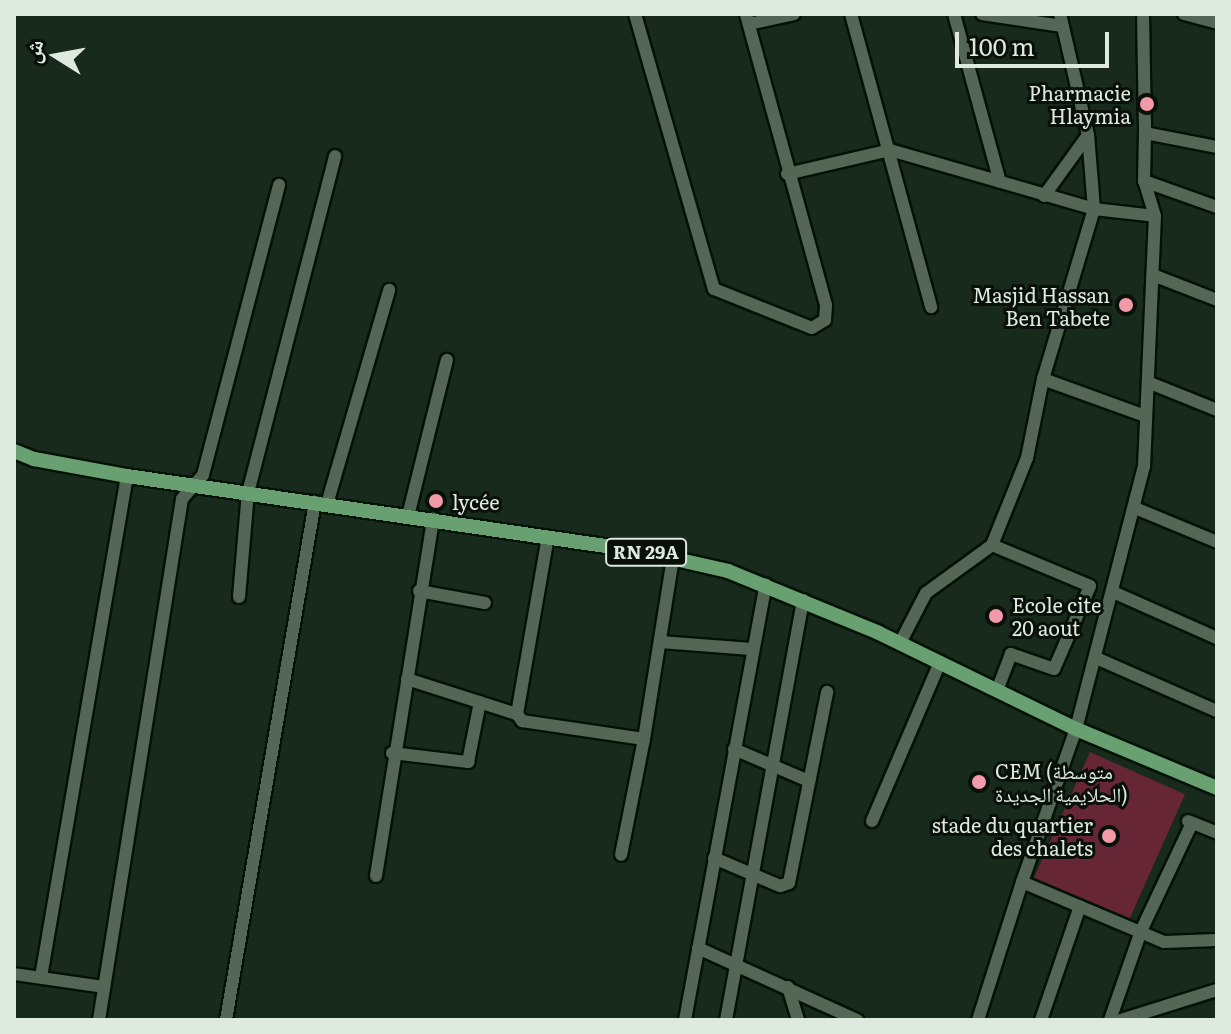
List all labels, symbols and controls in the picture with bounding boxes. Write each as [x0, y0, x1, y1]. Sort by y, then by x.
north arrow [16, 16, 96, 96]
scale bar [959, 16, 1113, 66]
text: 100 m [969, 28, 1035, 63]
text: ش [14, 37, 50, 66]
place label: Pharmacie Hlaymia [1029, 80, 1131, 127]
marker: Pharmacie Hlaymia [1138, 95, 1156, 113]
place label: Masjid Hassan Ben Tabete [972, 282, 1110, 329]
marker: Masjid Hassan Ben Tabete [1117, 296, 1135, 314]
place label: lycée [452, 489, 500, 513]
marker: lycée [427, 492, 445, 510]
road number: RN 29A [604, 538, 688, 566]
place label: Ecole cite 20 aout [1012, 592, 1101, 639]
marker: Ecole cite 20 aout [987, 607, 1005, 625]
place label: CEM (متوسطة الحلايمية الجديدة) [995, 758, 1128, 805]
marker: CEM (متوسطة الحلايمية الجديدة) [970, 773, 988, 791]
place label: stade du quartier des chalets [932, 812, 1093, 859]
marker: stade du quartier des chalets [1100, 827, 1118, 845]

